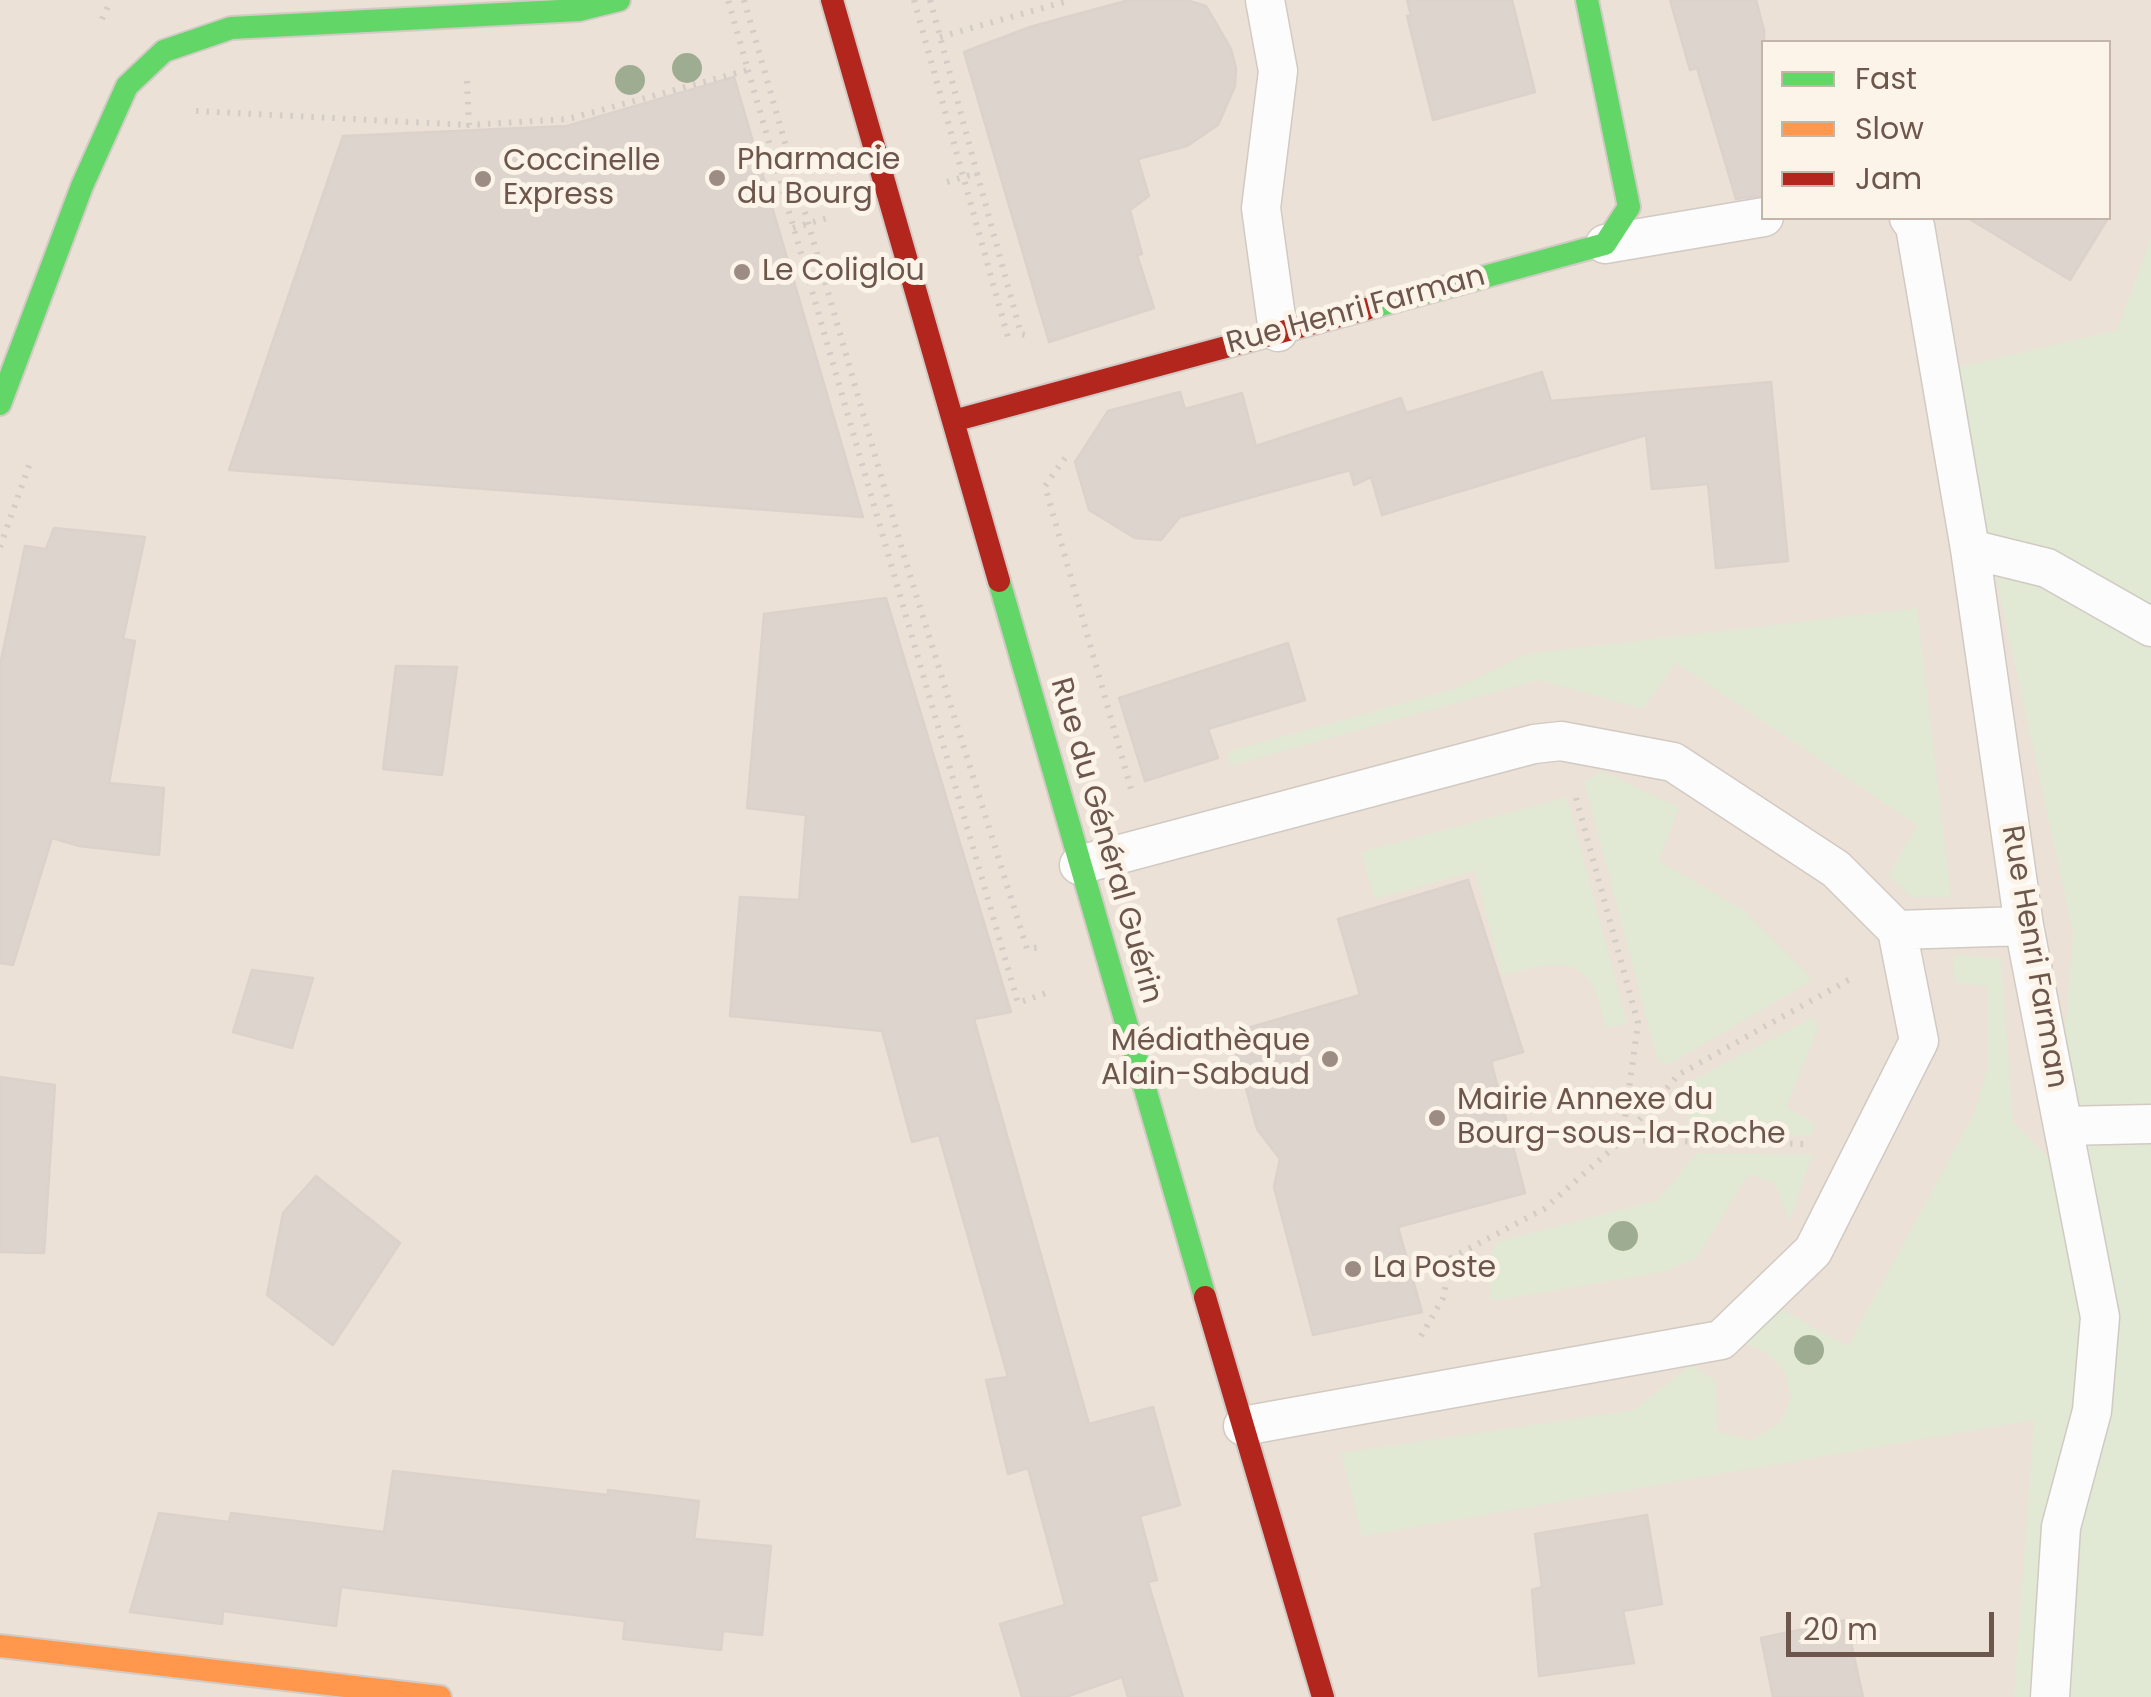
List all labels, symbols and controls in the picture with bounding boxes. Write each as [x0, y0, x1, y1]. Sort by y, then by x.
legend [1761, 40, 2111, 220]
text: Fast [1855, 57, 1917, 100]
text: Slow [1855, 107, 1924, 150]
place label: Pharmacie du Bourg [737, 143, 900, 214]
place label: Coccinelle Express [503, 144, 660, 214]
text: Jam [1855, 157, 1922, 200]
marker: Pharmacie du Bourg [706, 167, 728, 189]
marker: Coccinelle Express [472, 168, 494, 190]
place label: Le Coliglou [762, 254, 925, 290]
street label: Rue Henri Farman [1223, 259, 1489, 363]
marker: Le Coliglou [731, 261, 753, 283]
street label: Rue du Général Guérin [1041, 674, 1169, 1008]
street label: Rue Henri Farman [1992, 823, 2074, 1091]
place label: Médiathèque Alain-Sabaud [1101, 1024, 1310, 1094]
marker: Médiathèque Alain-Sabaud [1319, 1048, 1341, 1070]
place label: Mairie Annexe du Bourg-sous-la-Roche [1457, 1083, 1786, 1154]
marker: Mairie Annexe du Bourg-sous-la-Roche [1426, 1107, 1448, 1129]
place label: La Poste [1373, 1251, 1496, 1287]
marker: La Poste [1342, 1258, 1364, 1280]
scale bar [1791, 1592, 1998, 1654]
text: 20 m [1803, 1608, 1878, 1651]

